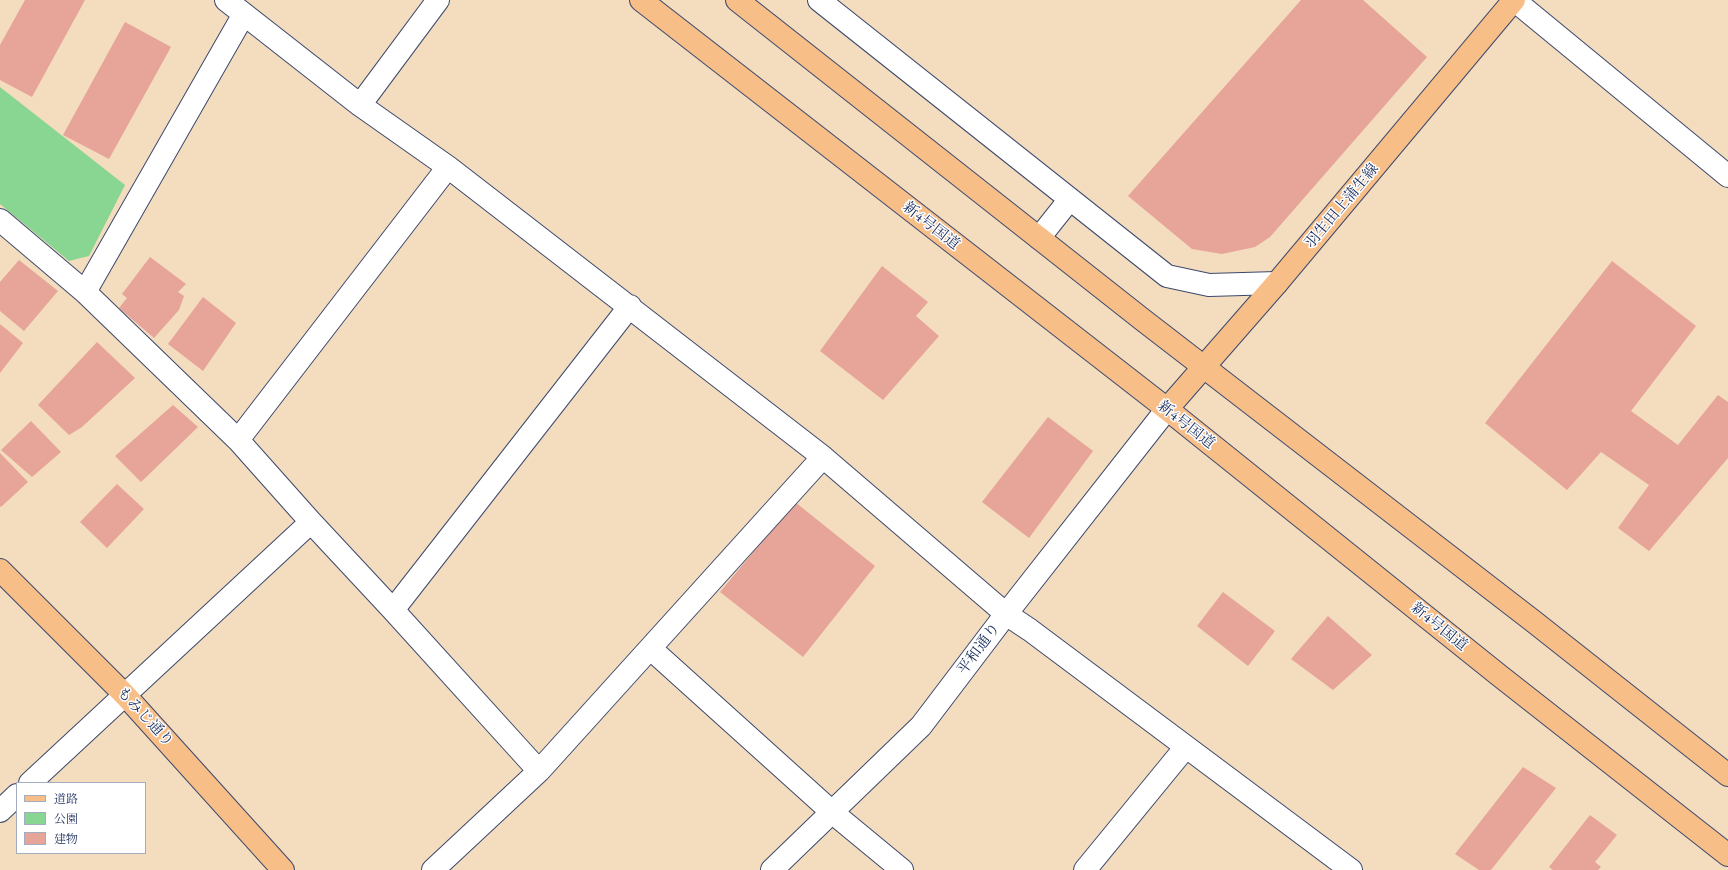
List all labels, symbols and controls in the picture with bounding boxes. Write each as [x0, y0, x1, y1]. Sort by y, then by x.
street label: 羽生田上蒲生線 [1301, 160, 1383, 252]
street label: 新4号国道 [899, 198, 963, 254]
street label: 新4号国道 [1154, 397, 1218, 453]
street label: 新4号国道 [1407, 599, 1471, 655]
street label: 平和通り [954, 620, 1004, 678]
street label: もみじ通り [113, 683, 177, 751]
legend [16, 782, 146, 854]
text: 道路 [54, 791, 78, 807]
text: 公園 [54, 811, 78, 827]
text: 建物 [54, 831, 78, 847]

